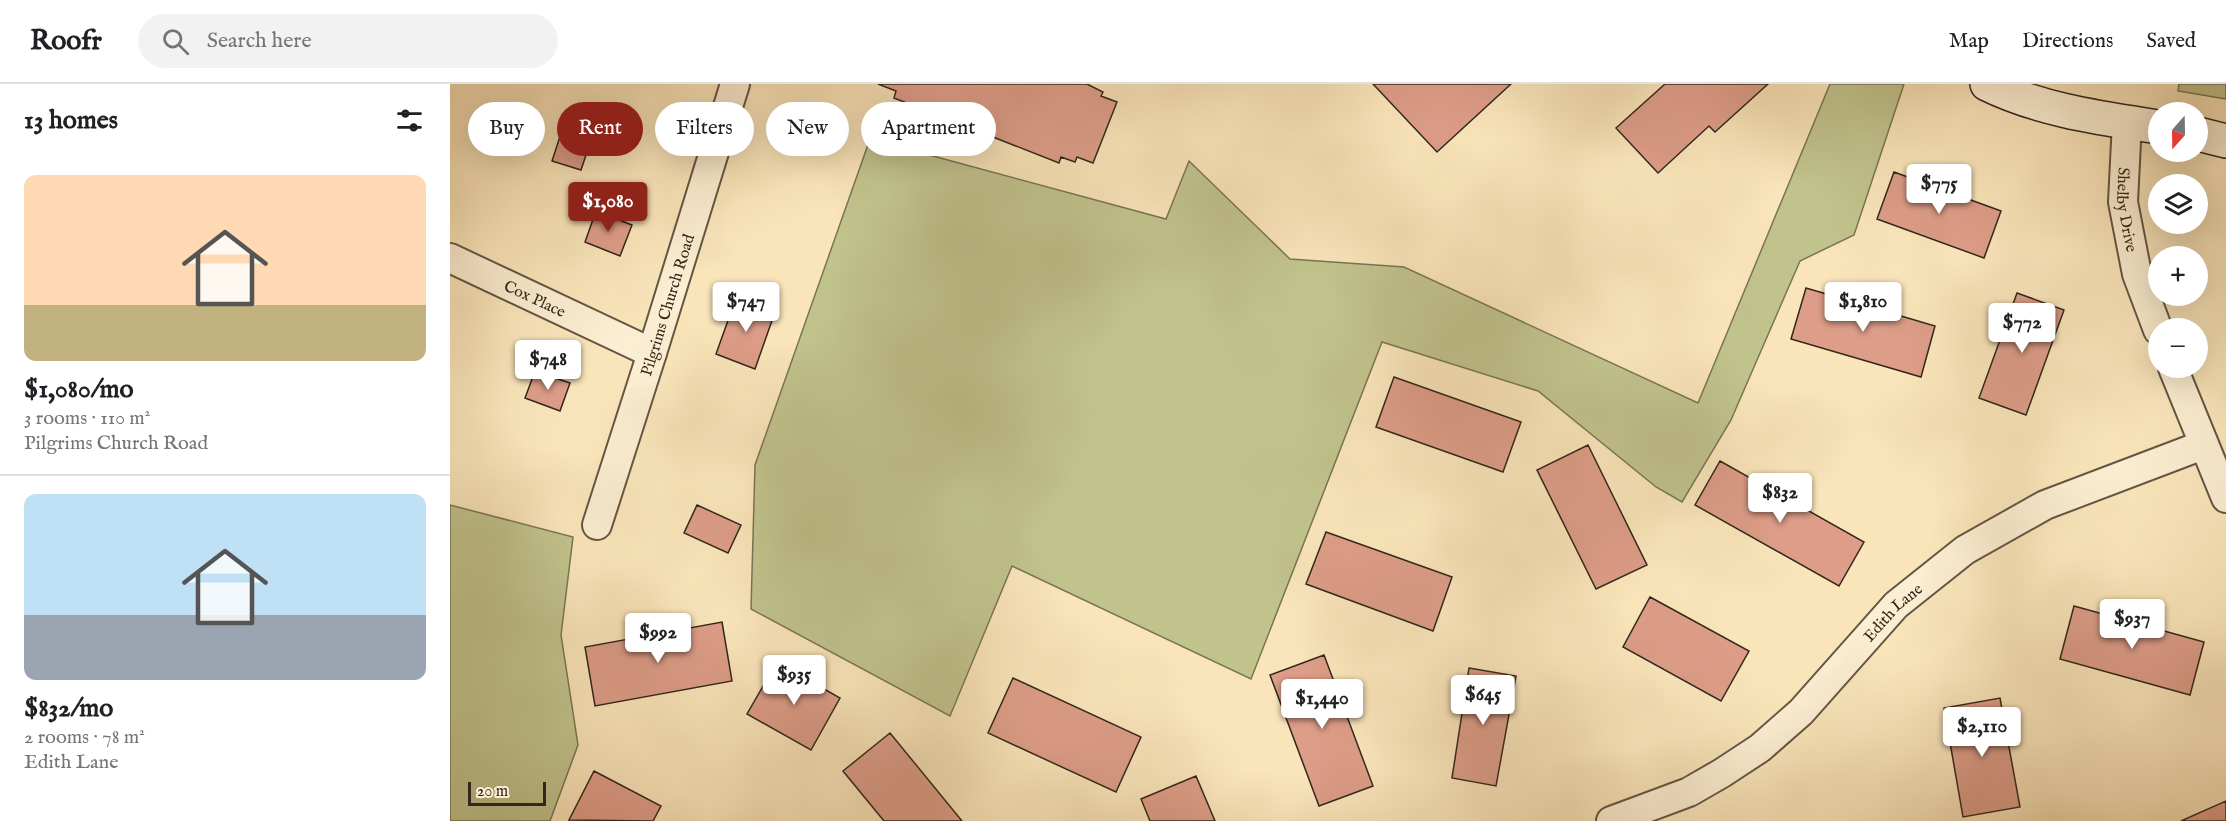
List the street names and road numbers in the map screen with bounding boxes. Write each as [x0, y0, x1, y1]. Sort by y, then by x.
street label: Shelby Drive [2111, 167, 2141, 254]
street label: Pilgrims Church Road [637, 232, 700, 379]
street label: Cox Place [500, 277, 568, 323]
street label: Edith Lane [1860, 580, 1927, 647]

